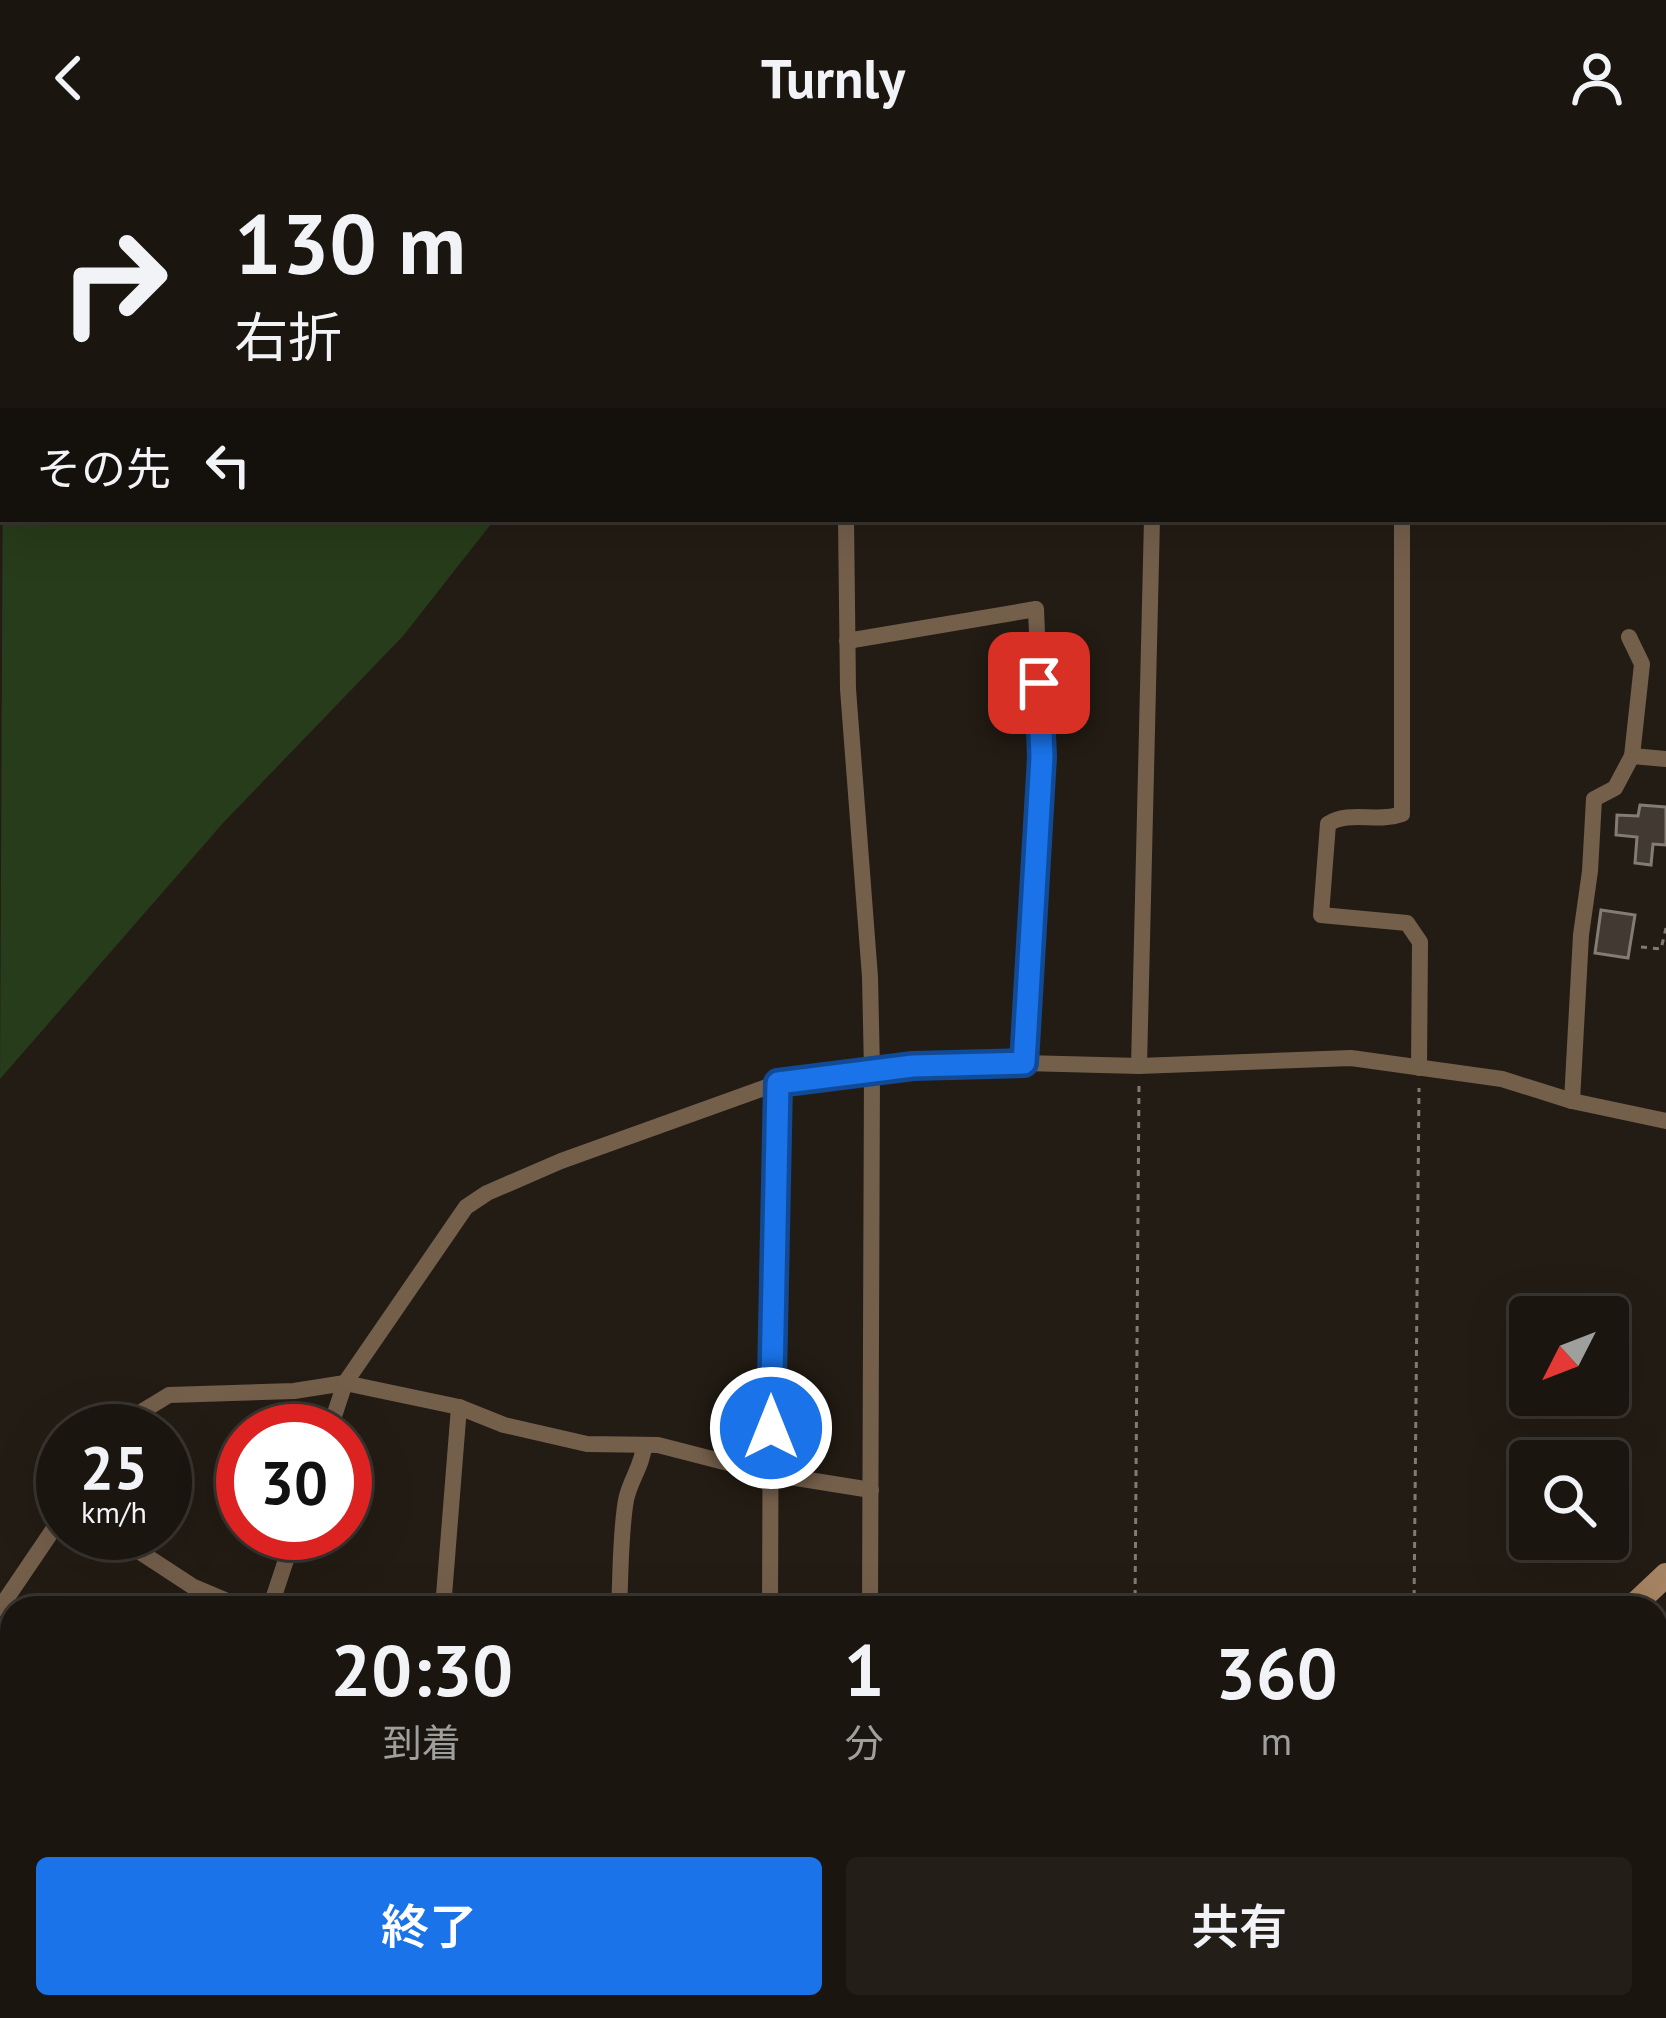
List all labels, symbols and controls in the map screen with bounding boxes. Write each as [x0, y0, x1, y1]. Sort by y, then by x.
text: Turnly [761, 43, 905, 113]
icon: back [36, 45, 102, 111]
icon: person [1564, 45, 1630, 111]
text: 130 m [234, 188, 466, 297]
icon: right [36, 204, 192, 360]
text: 右折 [234, 302, 342, 372]
icon: left [195, 432, 261, 498]
text: その先 [36, 439, 171, 497]
pin [988, 632, 1090, 734]
icon: arrive [1006, 650, 1072, 716]
north arrow [1509, 1296, 1629, 1416]
map controls [1509, 1296, 1629, 1560]
position arrow [708, 1365, 834, 1491]
speed limit sign: 30 [216, 1404, 372, 1560]
text: 25 [80, 1428, 148, 1506]
button: search [1509, 1440, 1629, 1560]
text: km/h [81, 1492, 147, 1531]
text: 20:30 [331, 1623, 513, 1716]
text: 1 [844, 1623, 885, 1716]
text: 360 [1215, 1626, 1337, 1719]
text: m [1260, 1715, 1292, 1766]
text: 到着 [383, 1717, 461, 1768]
text: 分 [845, 1717, 884, 1768]
button: 終了 [36, 1857, 822, 1995]
button: 共有 [846, 1857, 1632, 1995]

